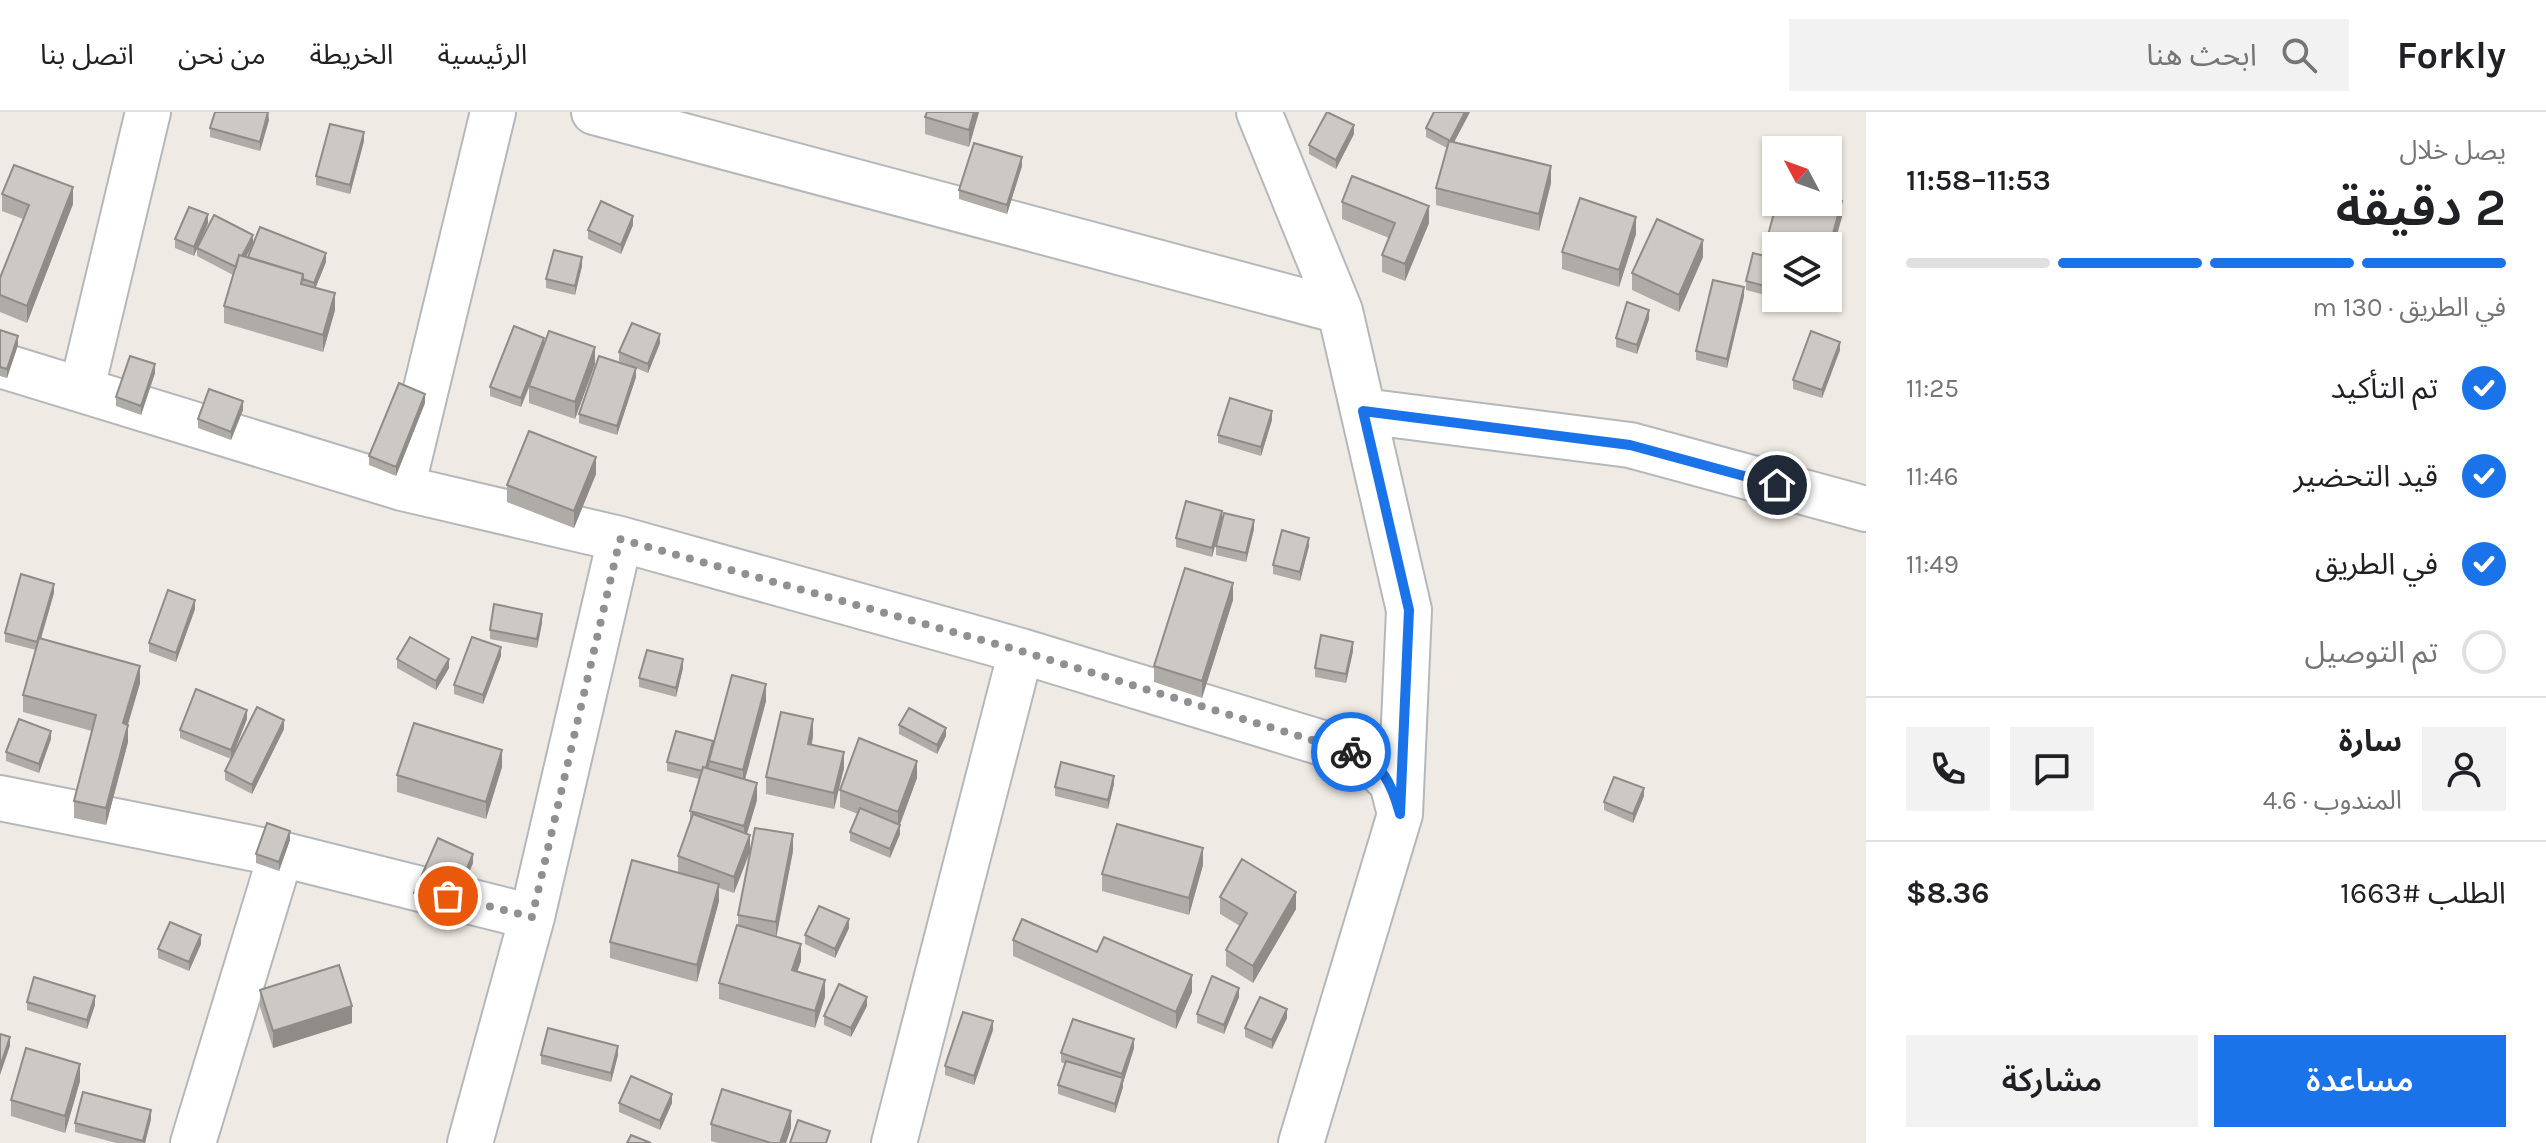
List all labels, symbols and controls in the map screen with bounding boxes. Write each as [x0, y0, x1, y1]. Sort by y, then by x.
search box [1789, 19, 2349, 91]
icon: search [2277, 33, 2321, 77]
text: Forkly [2397, 33, 2506, 78]
text: ابحث هنا [2146, 37, 2257, 73]
text: اتصل بنا [40, 38, 134, 71]
text: من نحن [178, 38, 266, 71]
text: الخريطة [310, 38, 393, 71]
text: الرئيسية [437, 38, 528, 71]
text: يصل خلال [2399, 135, 2506, 166]
north arrow [1762, 136, 1842, 216]
map controls [1762, 136, 1842, 312]
text: 11:53–11:58 [1906, 162, 2051, 198]
text: 2 دقيقة [2336, 177, 2506, 238]
button: layers [1762, 232, 1842, 312]
text: في الطريق · 130 m [2312, 292, 2506, 323]
icon: check [2462, 366, 2506, 410]
text: تم التأكيد [2331, 370, 2438, 406]
text: 11:25 [1906, 373, 1959, 404]
pin [1743, 451, 1811, 519]
icon: check [2462, 454, 2506, 498]
text: قيد التحضير [2294, 458, 2438, 494]
text: 11:46 [1906, 461, 1959, 492]
icon: home [1755, 463, 1799, 507]
icon: check [2462, 542, 2506, 586]
text: في الطريق [2315, 546, 2438, 582]
text: 11:49 [1906, 549, 1959, 580]
text: تم التوصيل [2305, 634, 2438, 670]
courier [1311, 712, 1391, 792]
text: سارة [2339, 723, 2402, 759]
button: phone [1906, 727, 1990, 811]
button: chat [2010, 727, 2094, 811]
button: person [2422, 727, 2506, 811]
icon: bike [1329, 730, 1373, 774]
text: المندوب · 4.6 [2263, 785, 2402, 816]
pin [414, 862, 482, 930]
icon: bag [426, 874, 470, 918]
text: $8.36 [1906, 875, 1989, 911]
text: الطلب #1663 [2340, 875, 2506, 911]
button: مشاركة [1906, 1035, 2198, 1127]
button: مساعدة [2214, 1035, 2506, 1127]

